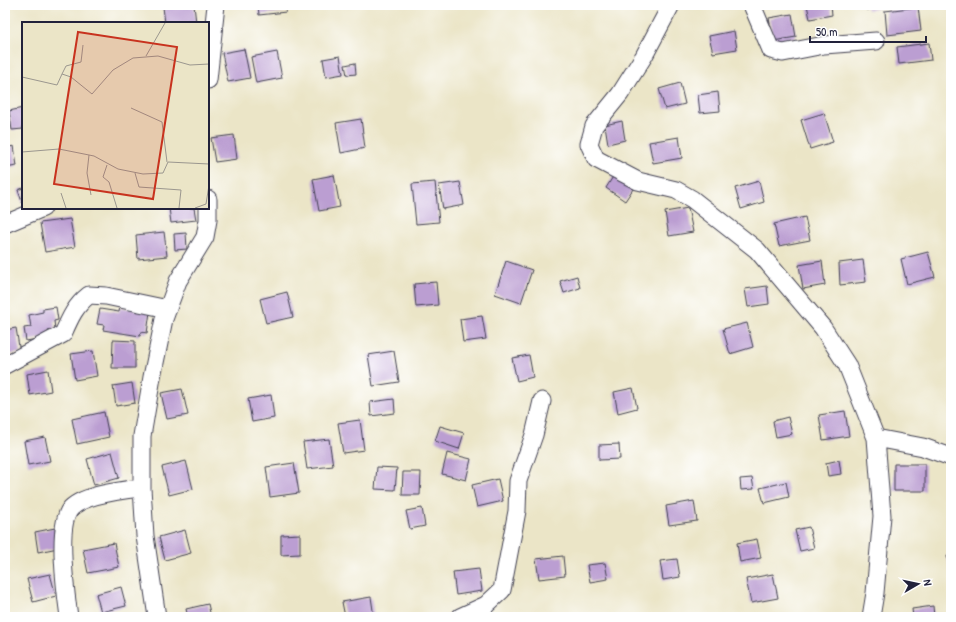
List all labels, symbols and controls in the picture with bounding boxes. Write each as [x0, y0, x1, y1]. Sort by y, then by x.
scale bar [810, 18, 926, 44]
inset map [22, 22, 209, 209]
text: 50 m [816, 23, 837, 40]
north arrow [898, 564, 938, 604]
text: N [921, 578, 935, 587]

